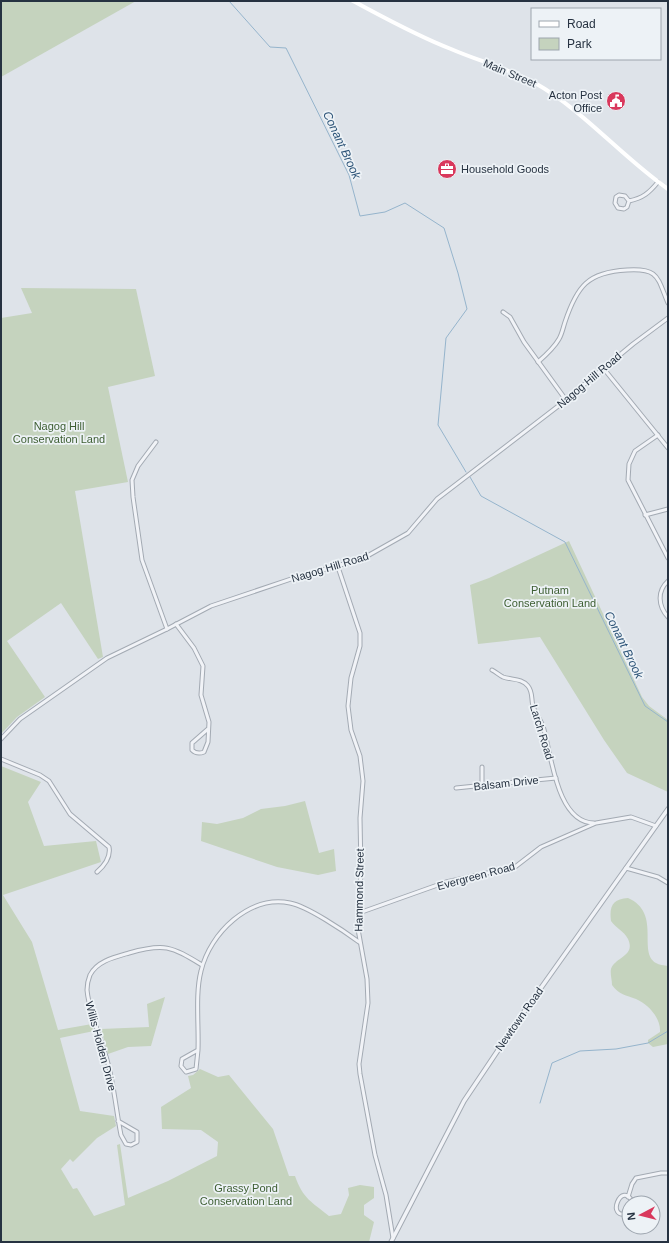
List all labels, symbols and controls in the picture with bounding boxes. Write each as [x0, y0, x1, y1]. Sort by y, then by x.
legend [531, 8, 661, 60]
text: Road [567, 17, 596, 31]
text: Park [567, 37, 593, 51]
street label: Main Street [482, 56, 538, 90]
place label: Acton Post Office [549, 89, 602, 114]
public building icon: Acton Post Office [605, 90, 627, 112]
water label: Conant Brook [320, 109, 364, 182]
office icon: Household Goods [436, 158, 458, 180]
place label: Household Goods [461, 163, 550, 175]
street label: Nagog Hill Road [554, 350, 624, 410]
park label: Nagog Hill Conservation Land [13, 420, 105, 445]
street label: Nagog Hill Road [290, 550, 370, 584]
park label: Putnam Conservation Land [504, 584, 596, 609]
water label: Conant Brook [602, 609, 647, 682]
street label: Larch Road [528, 703, 556, 761]
street label: Balsam Drive [473, 774, 539, 792]
street label: Hammond Street [352, 848, 366, 932]
street label: Evergreen Road [436, 860, 516, 892]
street label: Newtown Road [493, 985, 545, 1053]
street label: Willis Holden Drive [83, 1000, 119, 1092]
park label: Grassy Pond Conservation Land [200, 1182, 292, 1207]
north arrow [621, 1195, 661, 1235]
text: N [625, 1211, 638, 1221]

